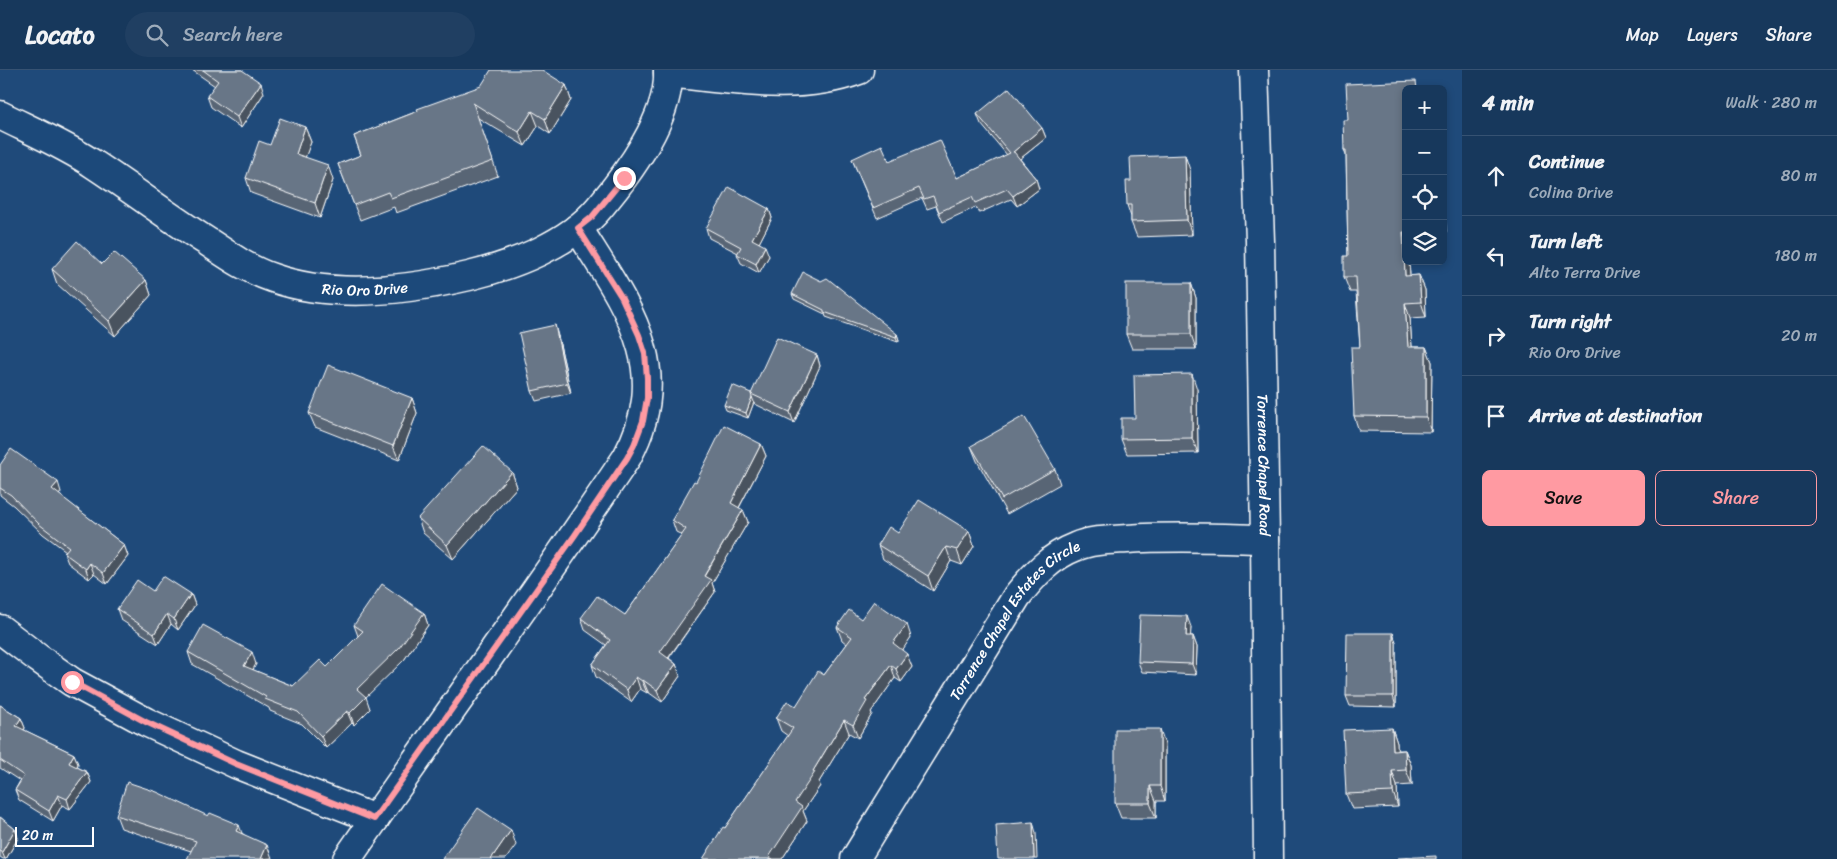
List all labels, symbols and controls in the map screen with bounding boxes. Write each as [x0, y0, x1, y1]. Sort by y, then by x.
search box [125, 12, 475, 57]
text: Locato [25, 14, 95, 56]
text: Search here [183, 18, 283, 51]
text: Map [1626, 19, 1659, 51]
text: Layers [1687, 19, 1738, 51]
text: Share [1766, 19, 1812, 51]
icon: search [143, 21, 171, 49]
text: 4 min [1482, 84, 1534, 122]
map controls [1402, 85, 1447, 265]
button: + [1402, 85, 1447, 130]
text: Walk · 280 m [1726, 88, 1817, 117]
button: − [1402, 130, 1447, 175]
text: Continue [1529, 145, 1605, 178]
text: 80 m [1781, 161, 1817, 190]
icon: ahead [1482, 162, 1510, 190]
route end [613, 167, 636, 190]
button: locate [1402, 175, 1447, 220]
text: Colina Drive [1529, 178, 1613, 207]
button: layers [1402, 220, 1447, 265]
text: Turn left [1529, 225, 1602, 258]
text: 180 m [1774, 241, 1817, 270]
icon: left [1482, 242, 1510, 270]
text: Alto Terra Drive [1529, 258, 1641, 287]
street label: Rio Oro Drive [321, 274, 410, 303]
text: Turn right [1529, 305, 1611, 338]
text: 20 m [1781, 321, 1817, 350]
icon: right [1482, 322, 1510, 350]
text: Rio Oro Drive [1529, 338, 1621, 367]
street label: Torrence Chapel Road [1250, 394, 1278, 537]
text: Arrive at destination [1529, 399, 1702, 432]
icon: arrive [1482, 402, 1510, 430]
button: Save [1482, 470, 1645, 526]
button: Share [1655, 470, 1817, 526]
street label: Torrence Chapel Estates Circle [942, 533, 1084, 706]
route start [61, 671, 84, 694]
text: 20 m [22, 823, 53, 848]
scale bar [15, 824, 94, 847]

